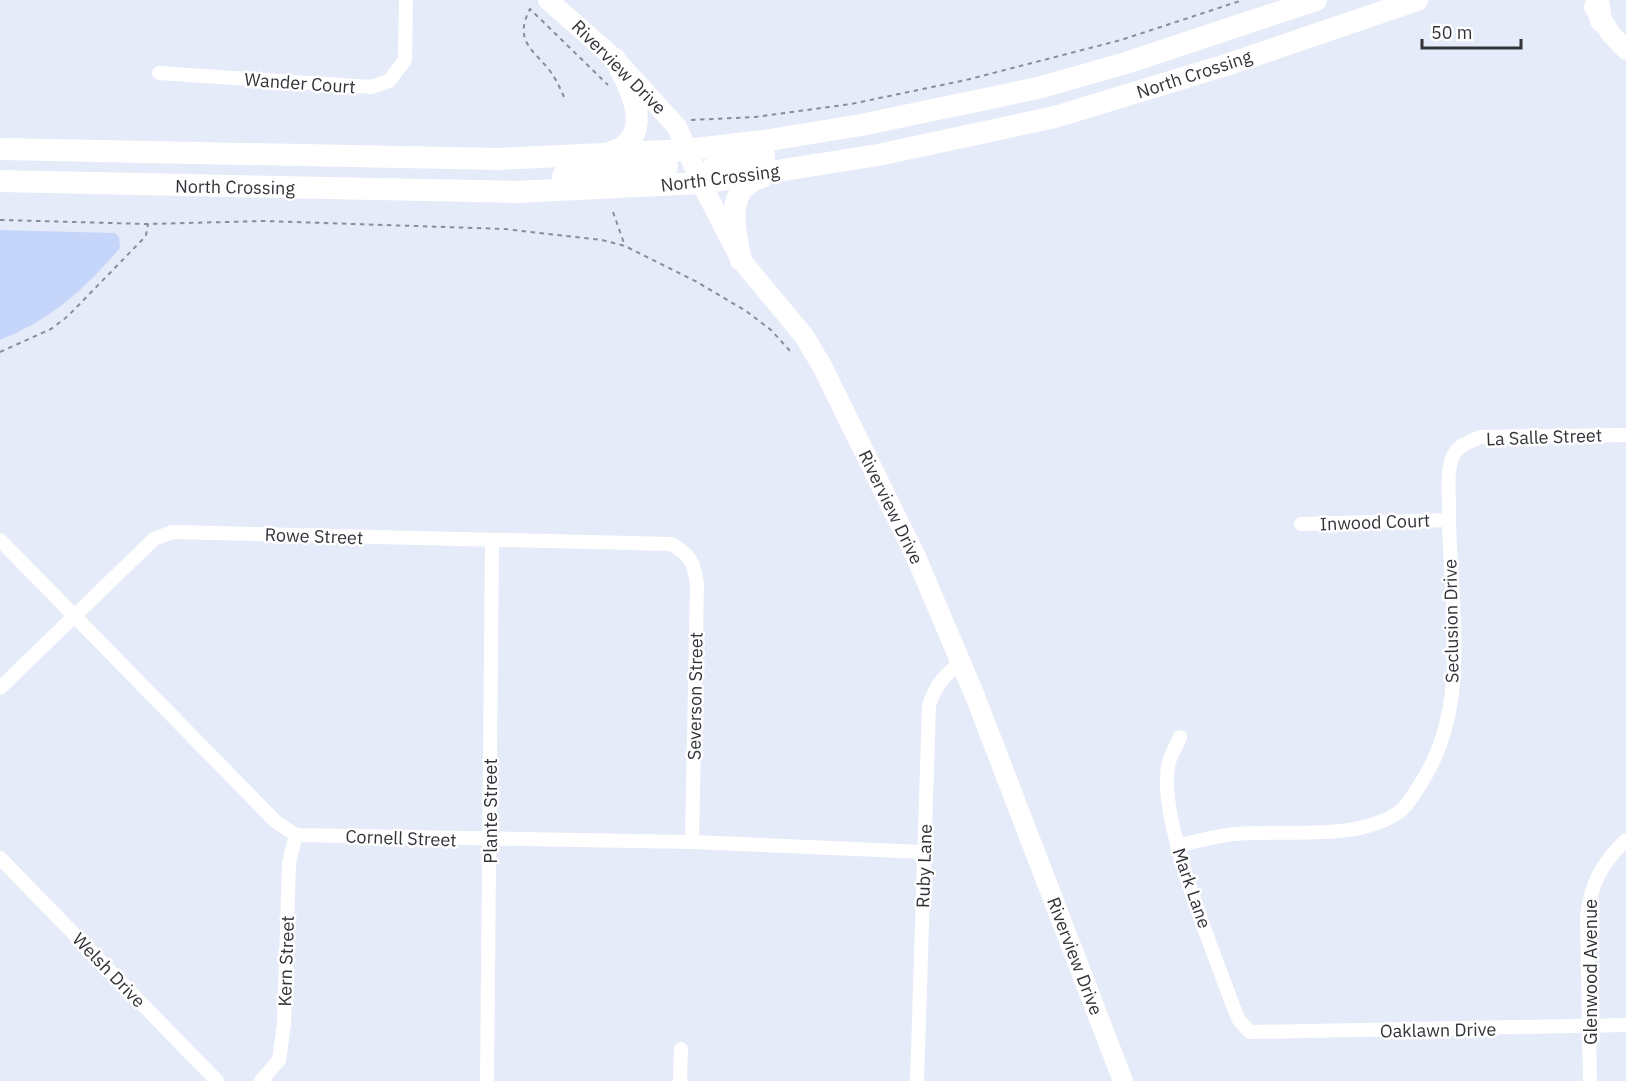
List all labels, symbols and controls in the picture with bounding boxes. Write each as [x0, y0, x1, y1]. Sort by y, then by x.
scale bar [1422, 12, 1521, 50]
street label: Riverview Drive [567, 15, 671, 119]
text: 50 m [1431, 21, 1473, 44]
street label: North Crossing [1134, 44, 1255, 103]
street label: Wander Court [244, 68, 356, 98]
street label: North Crossing [659, 159, 781, 197]
street label: North Crossing [175, 174, 296, 200]
street label: La Salle Street [1486, 423, 1602, 451]
street label: Riverview Drive [853, 446, 929, 568]
street label: Inwood Court [1319, 509, 1431, 535]
street label: Rowe Street [264, 523, 364, 549]
street label: Seclusion Drive [1438, 559, 1464, 683]
street label: Severson Street [682, 632, 708, 760]
street label: Plante Street [479, 758, 502, 864]
street label: Ruby Lane [911, 823, 937, 908]
street label: Cornell Street [345, 825, 457, 851]
street label: Mark Lane [1168, 845, 1216, 931]
street label: Riverview Drive [1042, 894, 1108, 1018]
street label: Glenwood Avenue [1579, 899, 1602, 1045]
street label: Kern Street [273, 915, 299, 1007]
street label: Welsh Drive [68, 928, 151, 1012]
street label: Oaklawn Drive [1380, 1017, 1496, 1043]

